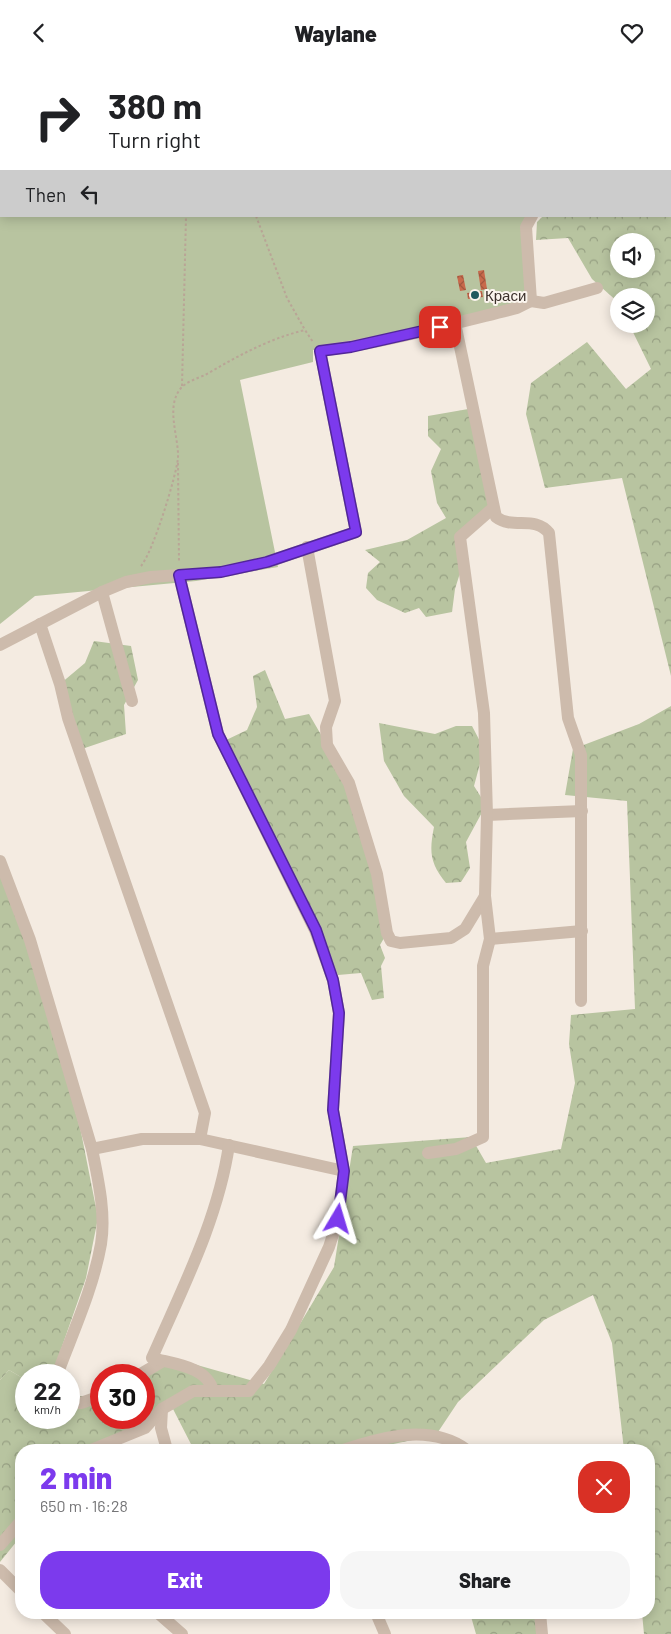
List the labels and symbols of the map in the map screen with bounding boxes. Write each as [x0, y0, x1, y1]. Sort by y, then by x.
place label: Краси [485, 286, 526, 304]
marker: Краси [469, 289, 481, 301]
pin [419, 306, 461, 348]
position arrow [311, 1192, 363, 1244]
speed limit sign: 30 [90, 1364, 155, 1429]

